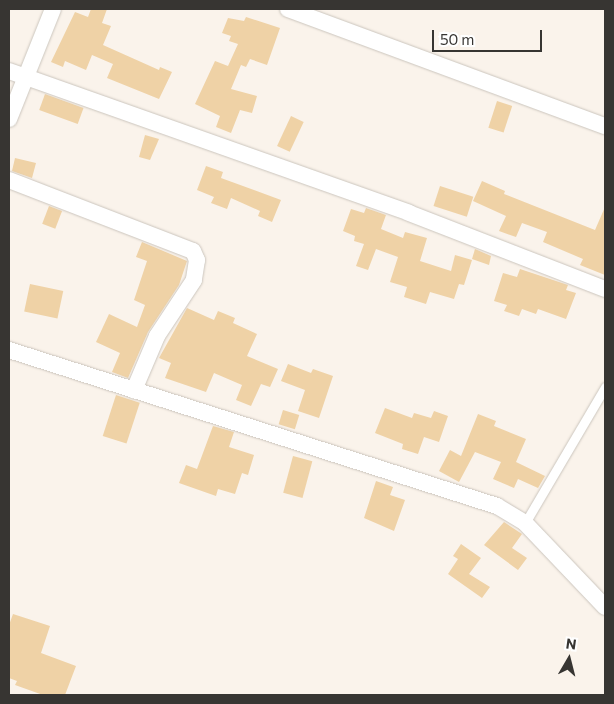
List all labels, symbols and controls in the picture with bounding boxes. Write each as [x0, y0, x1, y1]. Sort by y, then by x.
scale bar [434, 20, 544, 52]
text: 50 m [440, 30, 474, 48]
north arrow [544, 634, 594, 684]
text: N [565, 635, 578, 653]

